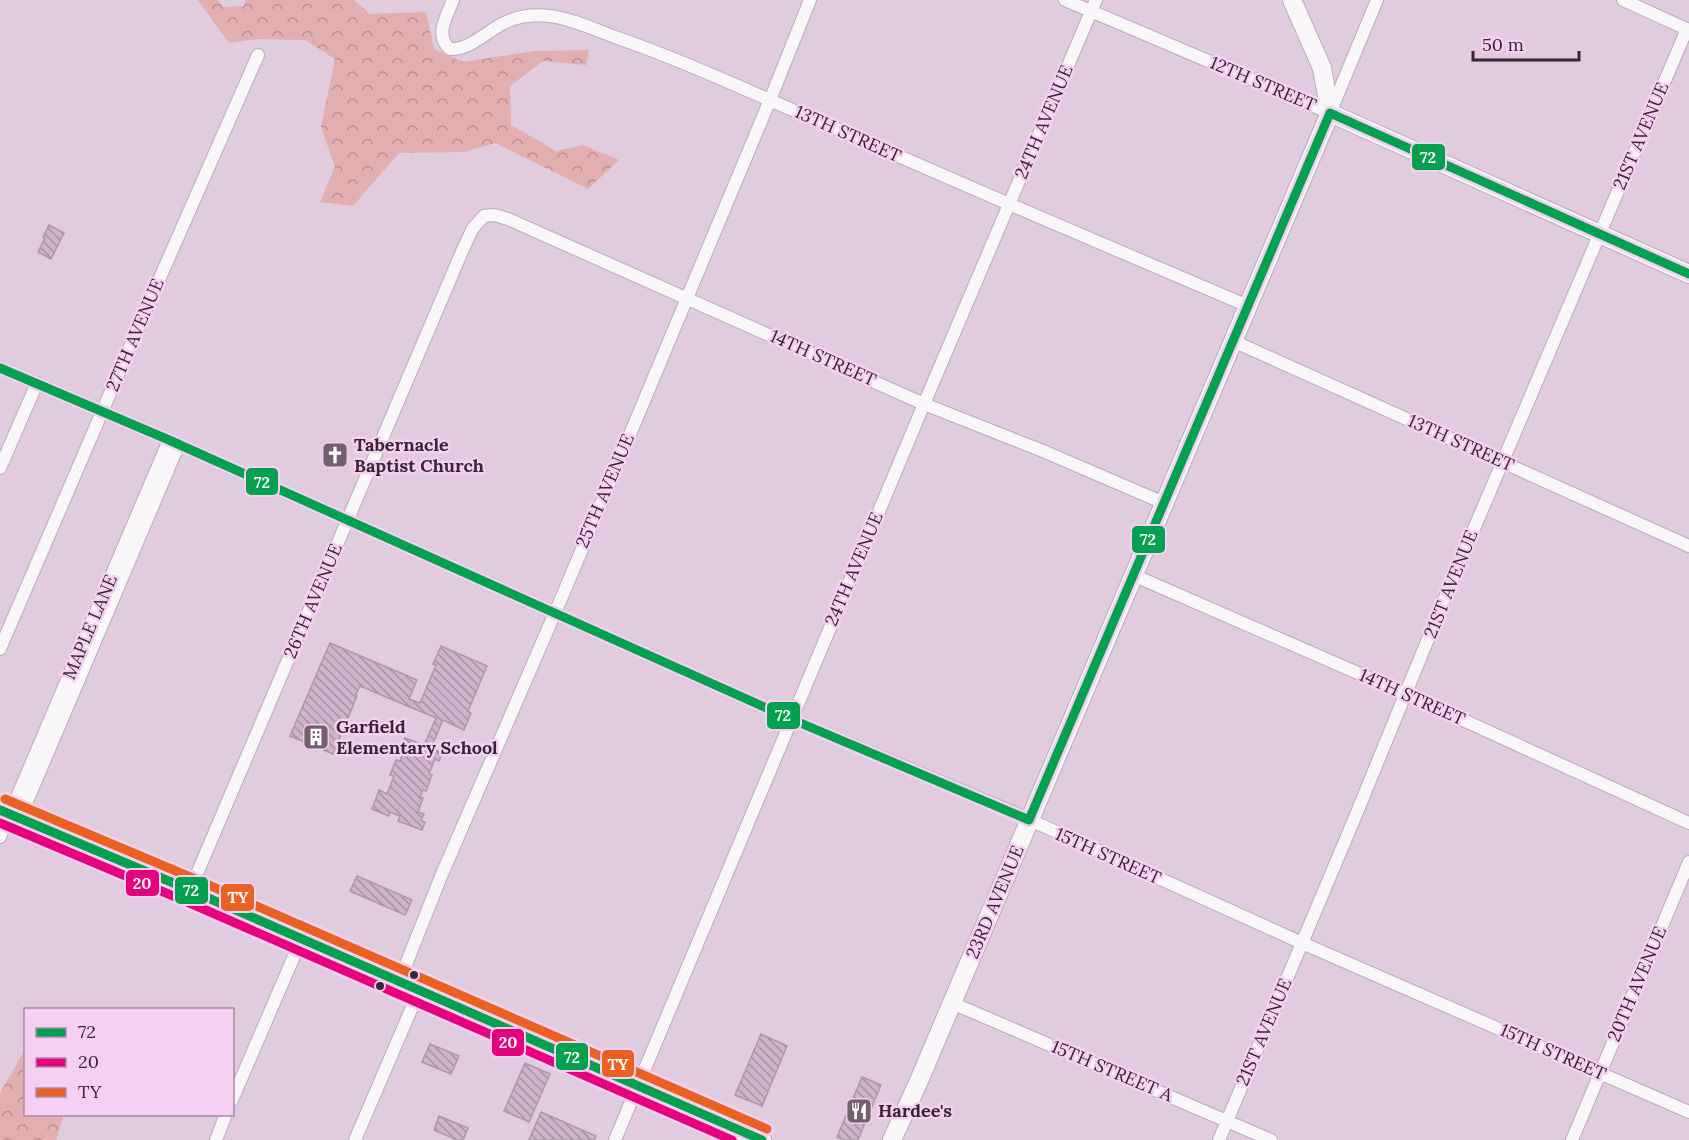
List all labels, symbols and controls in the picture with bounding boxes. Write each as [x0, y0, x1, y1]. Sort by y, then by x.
scale bar [1473, 24, 1580, 62]
text: 50 m [1482, 33, 1524, 56]
street label: 12TH STREET [1206, 51, 1320, 116]
street label: 24TH AVENUE [1009, 61, 1078, 182]
street label: 21ST AVENUE [1608, 79, 1674, 193]
street label: 13TH STREET [792, 100, 905, 167]
line badge: 72 [1411, 143, 1446, 171]
text: 72 [1420, 147, 1436, 167]
street label: 27TH AVENUE [100, 275, 169, 395]
street label: 14TH STREET [767, 324, 880, 391]
street label: 13TH STREET [1405, 409, 1518, 476]
street label: 25TH AVENUE [570, 430, 639, 551]
place label: Tabernacle Baptist Church [354, 433, 484, 477]
church icon: Tabernacle Baptist Church [320, 440, 350, 470]
line badge: 72 [245, 467, 279, 496]
text: 72 [254, 472, 270, 492]
street label: 24TH AVENUE [819, 508, 888, 629]
line badge: 72 [1131, 525, 1166, 554]
street label: 21ST AVENUE [1418, 526, 1483, 641]
text: 72 [1140, 529, 1156, 549]
street label: 26TH AVENUE [278, 540, 347, 662]
street label: MAPLE LANE [57, 571, 122, 683]
street label: 14TH STREET [1356, 663, 1469, 730]
line badge: 72 [766, 701, 801, 730]
text: 72 [775, 705, 791, 725]
place label: Garfield Elementary School [336, 715, 498, 759]
building icon: Garfield Elementary School [301, 722, 331, 752]
street label: 15TH STREET [1052, 822, 1165, 889]
street label: 23RD AVENUE [960, 842, 1029, 962]
line badge: 20 [125, 869, 160, 897]
text: 20 [133, 873, 151, 893]
line badge: 72 [174, 876, 209, 905]
text: 72 [183, 880, 199, 900]
line badge: TY [220, 883, 255, 912]
text: TY [227, 887, 249, 907]
street label: 20TH AVENUE [1602, 923, 1671, 1045]
unlabelled marker [408, 969, 420, 981]
street label: 21ST AVENUE [1231, 975, 1297, 1089]
unlabelled marker [374, 980, 386, 992]
legend [24, 1008, 234, 1116]
street label: 15TH STREET [1497, 1018, 1610, 1085]
text: 72 [78, 1020, 96, 1043]
line badge: 20 [491, 1028, 525, 1057]
text: 20 [499, 1032, 517, 1052]
street label: 15TH STREET A [1048, 1035, 1177, 1107]
line badge: 72 [555, 1042, 589, 1071]
text: 72 [564, 1047, 580, 1067]
line badge: TY [601, 1049, 635, 1078]
text: 20 [78, 1050, 99, 1073]
text: TY [607, 1054, 629, 1074]
text: TY [78, 1080, 102, 1103]
restaurant icon: Hardee's [844, 1096, 874, 1126]
place label: Hardee's [878, 1099, 952, 1122]

